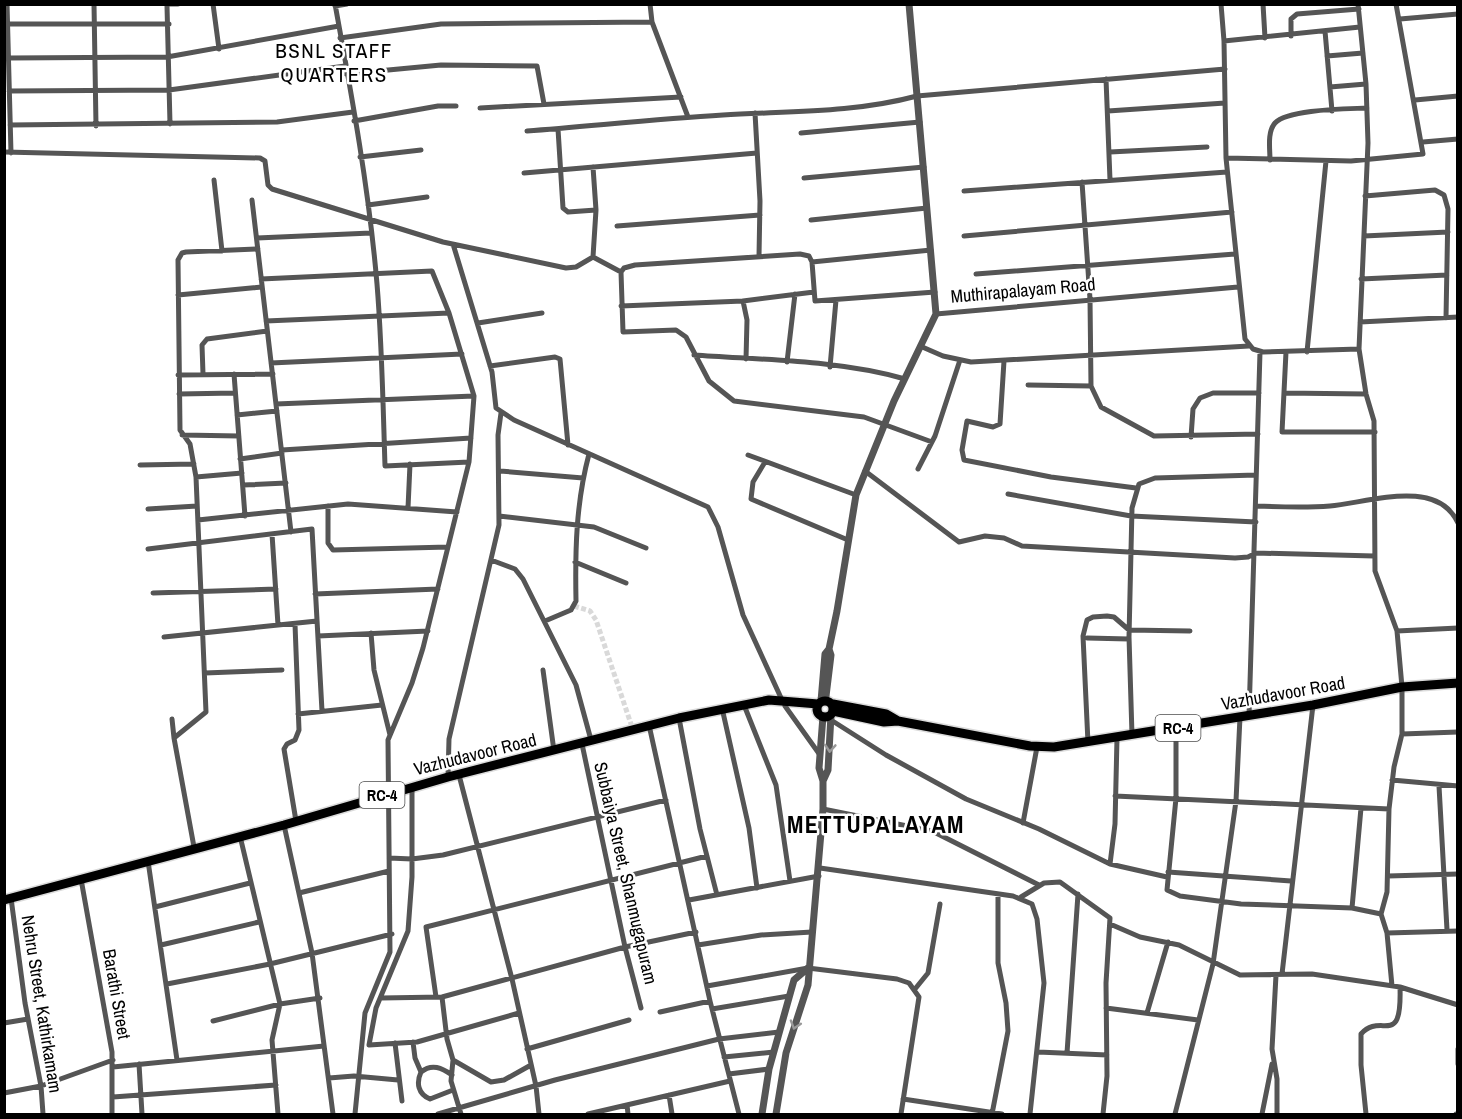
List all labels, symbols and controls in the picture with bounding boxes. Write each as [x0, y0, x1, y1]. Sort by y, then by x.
district label: BSNL STAFF QUARTERS [275, 36, 393, 89]
street label: Muthirapalayam Road [950, 271, 1096, 309]
street label: Vazhudavoor Road [1219, 670, 1347, 716]
road number: RC-4 [1156, 715, 1200, 741]
street label: Vazhudavoor Road [411, 727, 539, 781]
one-way arrow [824, 744, 837, 753]
street label: Subbaiya Street, Shanmugapuram [588, 759, 664, 987]
road number: RC-4 [360, 782, 404, 808]
district label: METTUPALAYAM [787, 808, 965, 840]
street label: Nehru Street, Kathirkamam [16, 913, 68, 1095]
street label: Barathi Street [97, 947, 137, 1041]
one-way arrow [790, 1019, 802, 1030]

